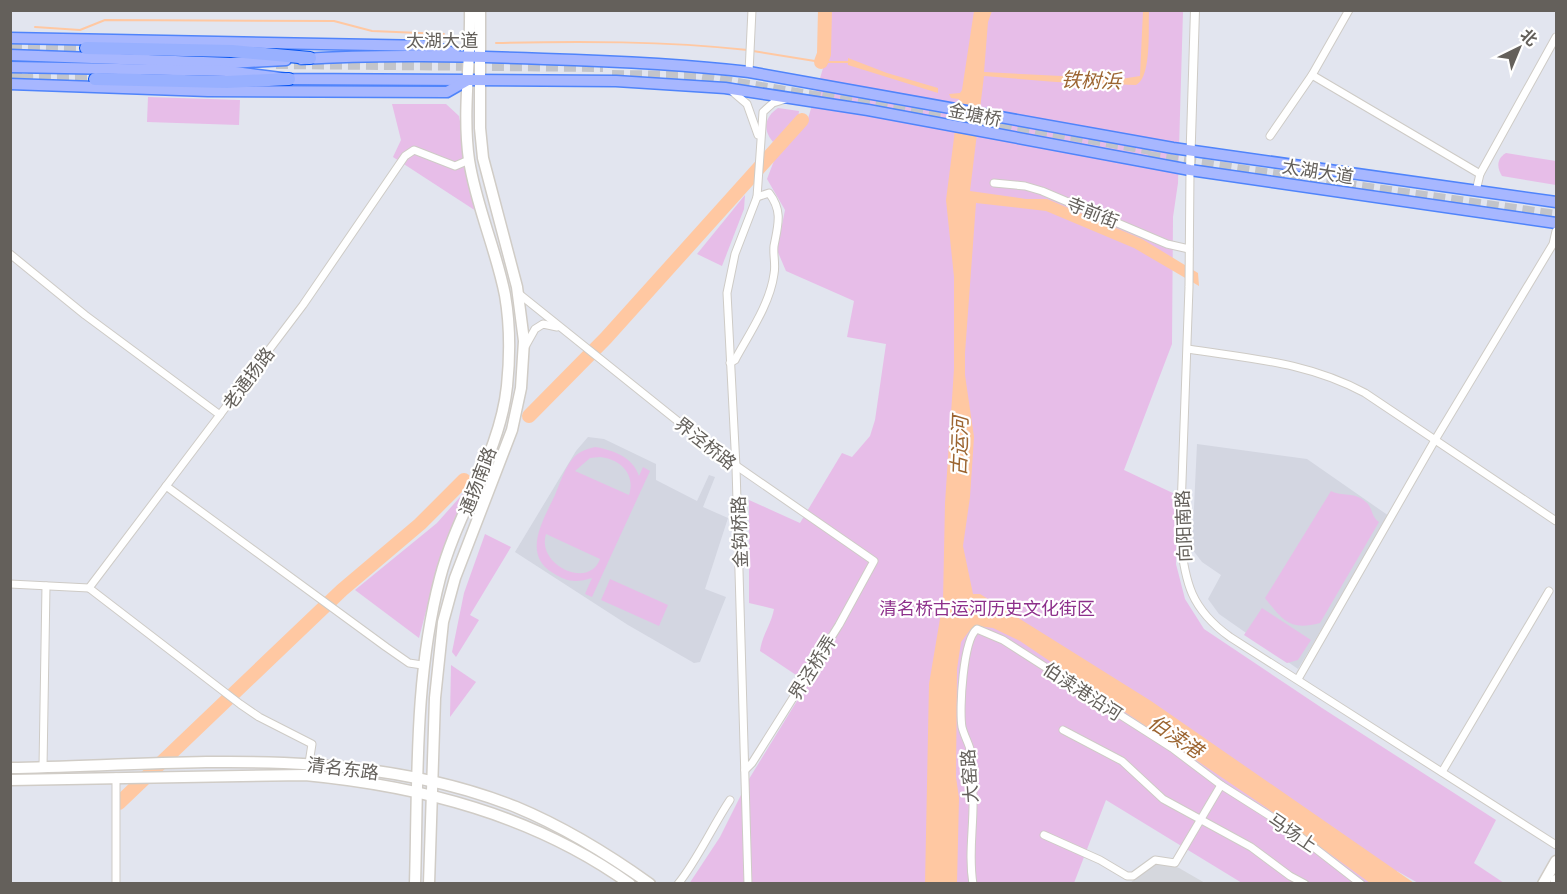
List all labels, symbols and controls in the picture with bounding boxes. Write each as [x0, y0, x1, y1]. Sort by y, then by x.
north arrow [1489, 18, 1549, 78]
text: 北 [1516, 24, 1543, 51]
street label: 太湖大道 [406, 28, 478, 52]
water label: 铁树浜 [1061, 65, 1123, 95]
street label: 金塘桥 [946, 97, 1004, 131]
street label: 太湖大道 [1281, 154, 1355, 188]
street label: 寺前街 [1063, 191, 1123, 233]
street label: 老通扬路 [217, 342, 279, 414]
street label: 界泾桥路 [670, 411, 742, 475]
water label: 古运河 [944, 412, 974, 476]
street label: 通扬南路 [453, 443, 501, 519]
street label: 向阳南路 [1170, 490, 1196, 562]
street label: 金钩桥路 [726, 496, 752, 568]
park label: 清名桥古运河历史文化街区 [879, 596, 1095, 620]
street label: 界泾桥弄 [783, 630, 841, 704]
street label: 伯渎港沿河 [1039, 656, 1127, 726]
water label: 伯渎港 [1144, 708, 1211, 766]
street label: 大窑路 [955, 748, 983, 804]
street label: 清名东路 [306, 752, 380, 784]
street label: 马场上 [1264, 807, 1322, 857]

